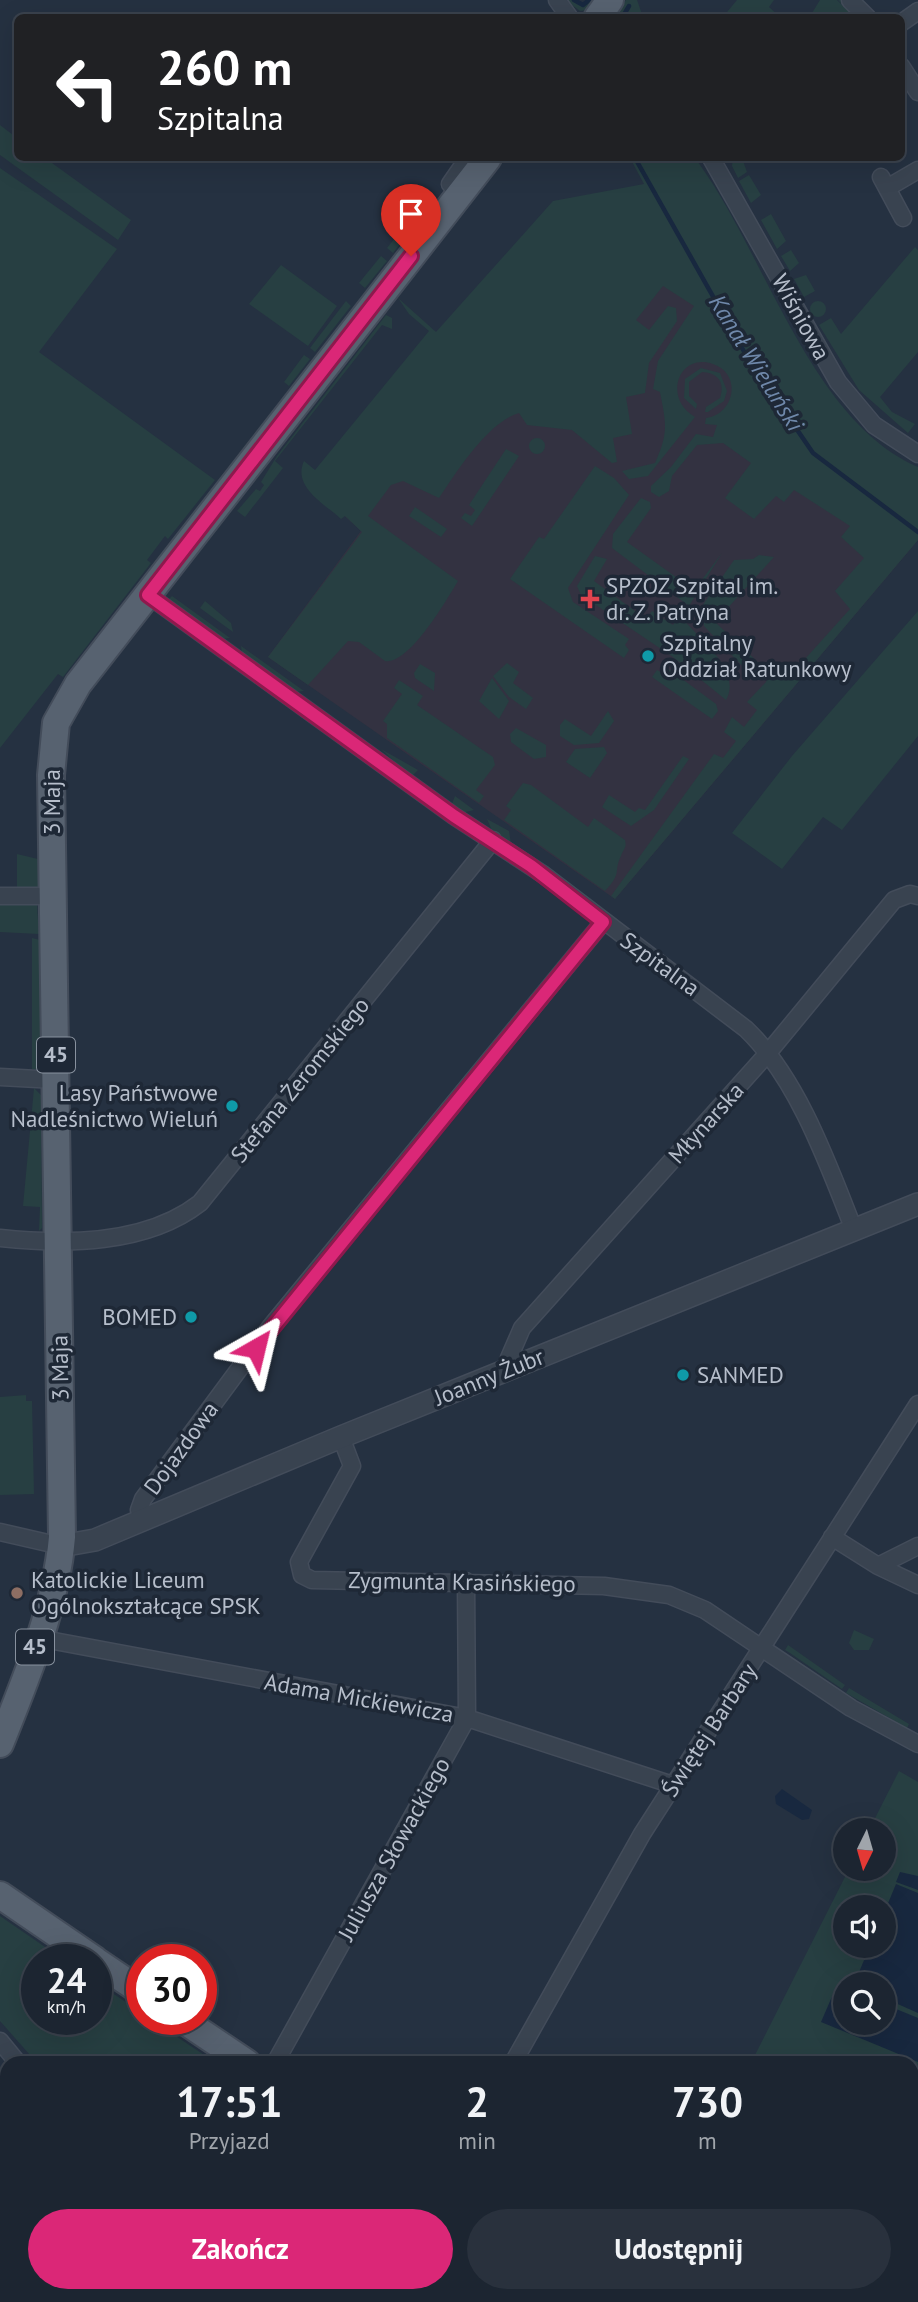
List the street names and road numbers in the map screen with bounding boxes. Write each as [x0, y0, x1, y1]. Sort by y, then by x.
street label: Wiśniowa [766, 269, 837, 365]
street label: 3 Maja [37, 769, 66, 835]
street label: Szpitalna [615, 925, 706, 1002]
street label: Stefana Żeromskiego [224, 991, 375, 1168]
road number: 45 [37, 1038, 75, 1072]
street label: Młynarska [662, 1076, 750, 1169]
street label: 3 Maja [44, 1335, 75, 1401]
street label: Joanny Żubr [429, 1341, 548, 1412]
street label: Dojazdowa [137, 1396, 224, 1500]
street label: Zygmunta Krasińskiego [348, 1565, 576, 1598]
road number: 45 [16, 1630, 54, 1664]
street label: Świętej Barbary [655, 1657, 763, 1802]
street label: Adama Mickiewicza [262, 1667, 456, 1728]
street label: Juliusza Słowackiego [331, 1752, 456, 1946]

